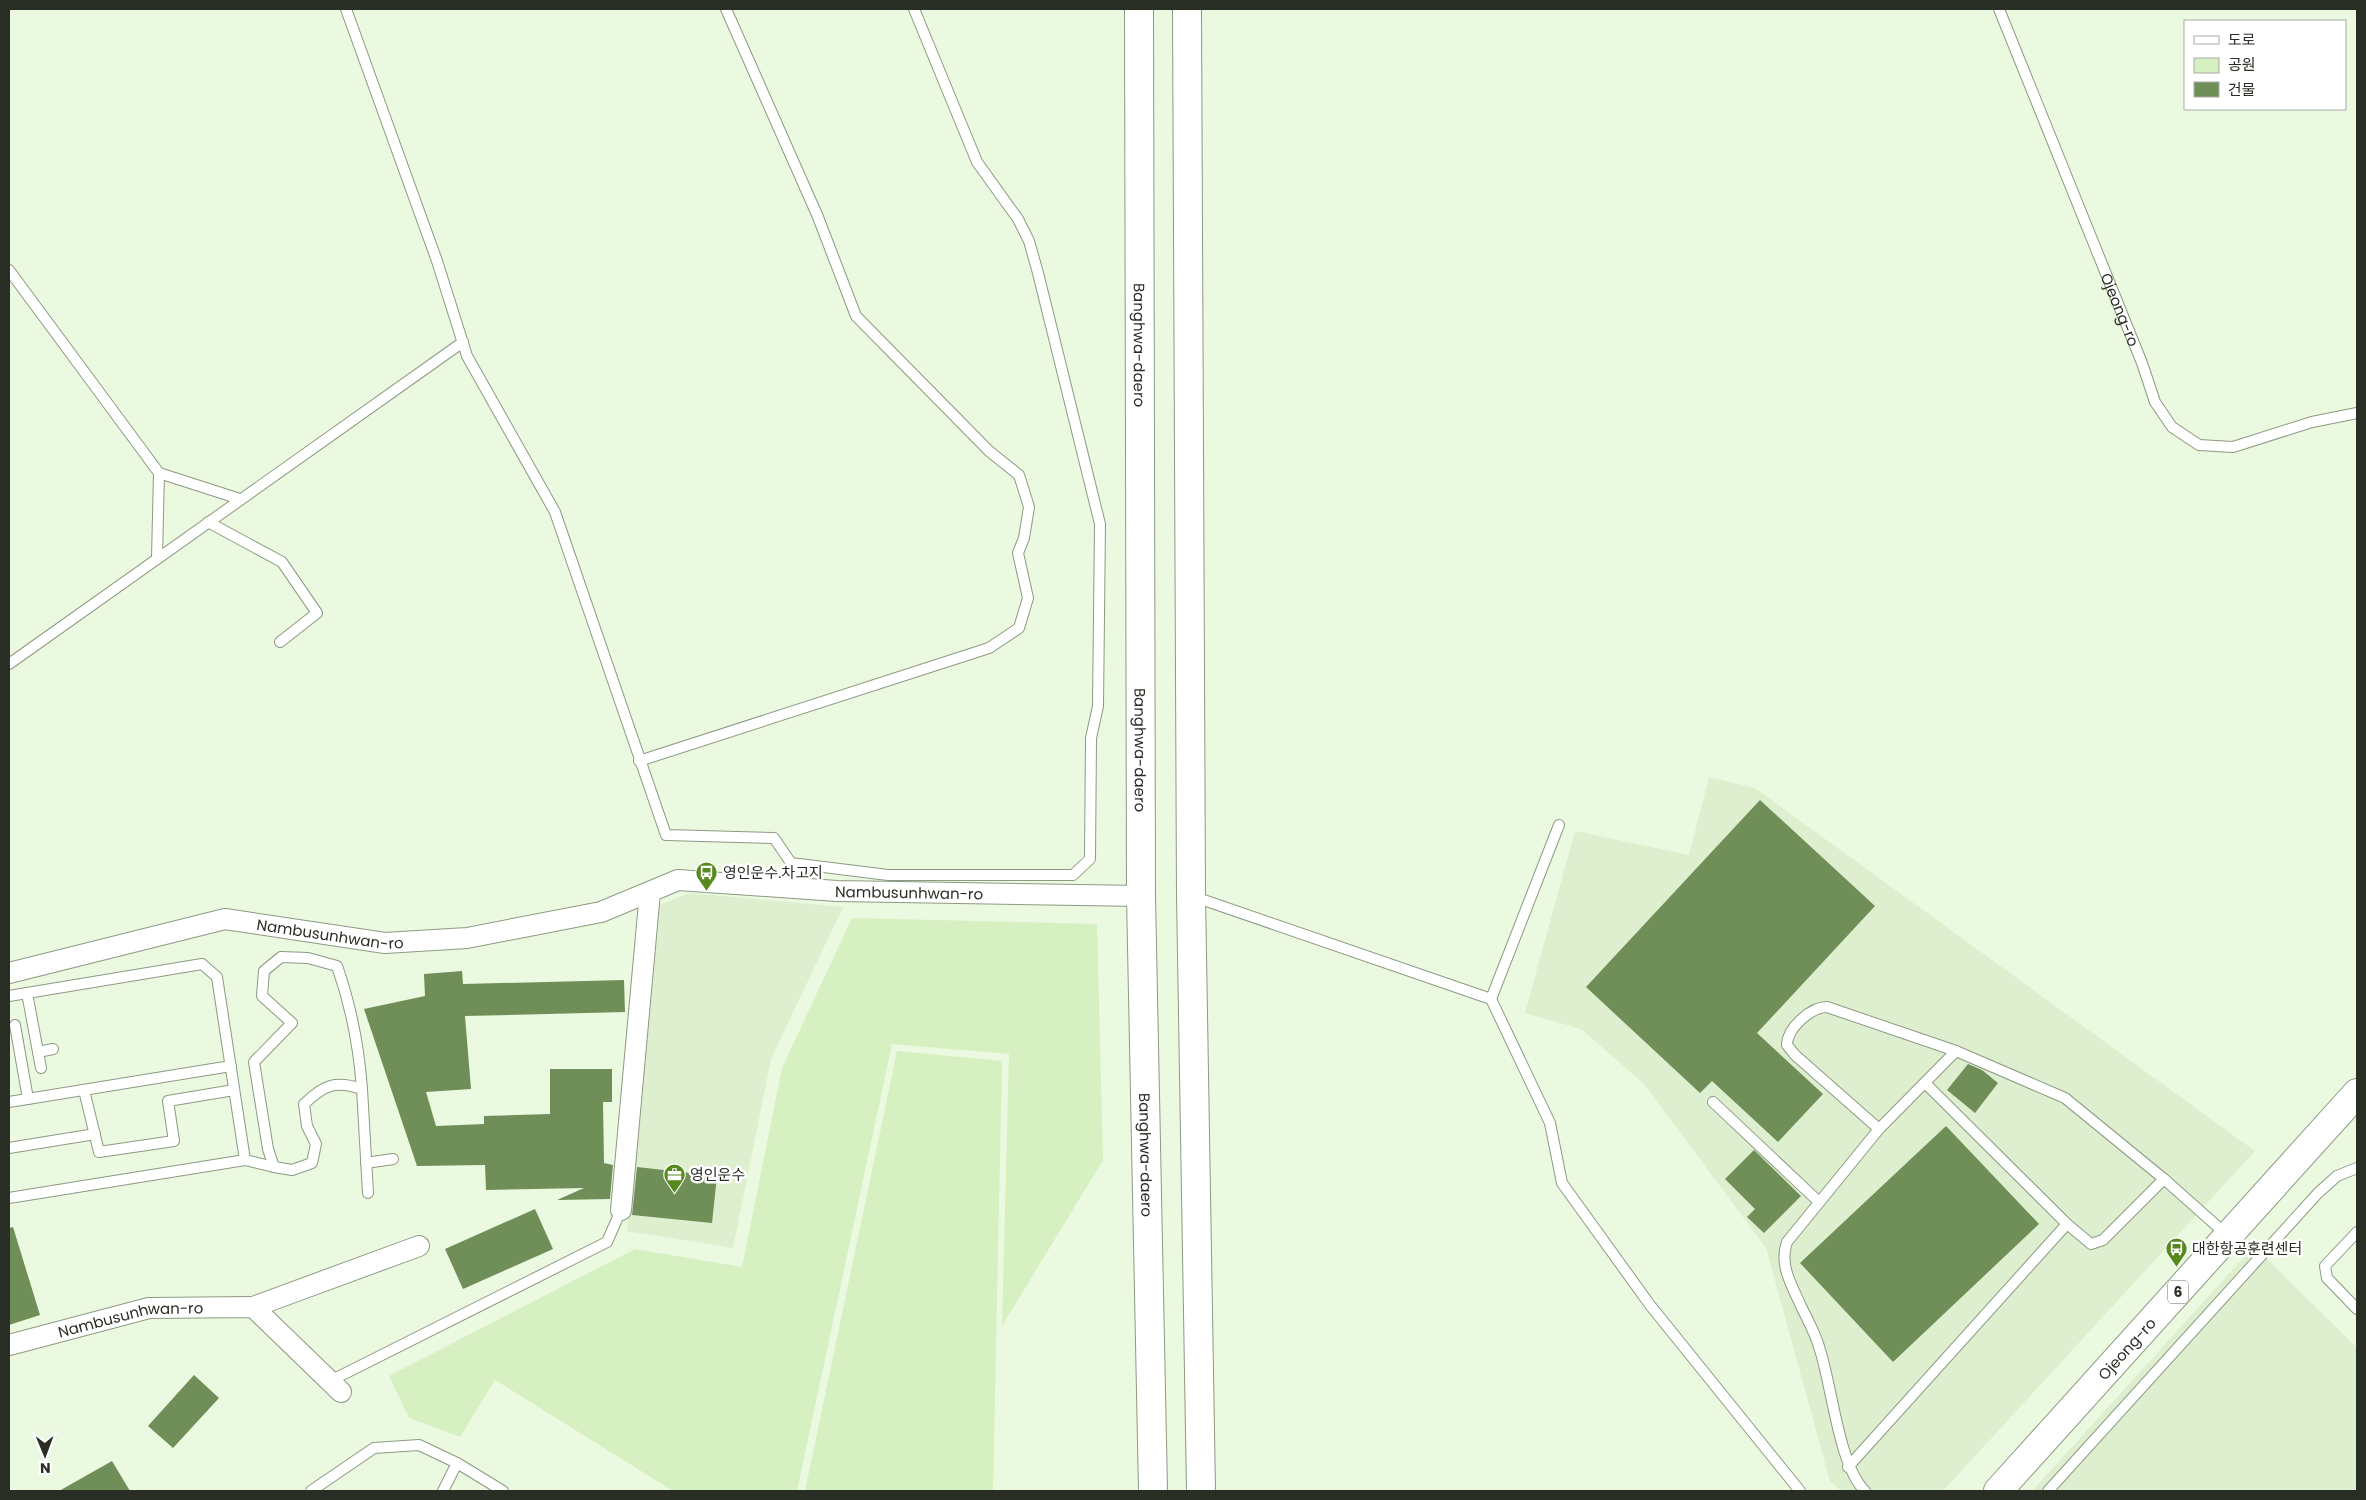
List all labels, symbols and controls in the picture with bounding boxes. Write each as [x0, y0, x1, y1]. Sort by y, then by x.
legend [2184, 20, 2346, 110]
text: 도로 [2228, 29, 2256, 50]
text: 공원 [2228, 54, 2256, 75]
text: 건물 [2228, 79, 2256, 100]
street label: Ojeong-ro [2096, 269, 2145, 349]
street label: Banghwa-daero [1129, 283, 1150, 407]
street label: Banghwa-daero [1130, 688, 1151, 812]
bus stop icon: 영인운수.차고지 [695, 860, 719, 891]
place label: 영인운수.차고지 [723, 862, 823, 883]
street label: Nambusunhwan-ro [835, 880, 983, 904]
street label: Nambusunhwan-ro [255, 913, 404, 954]
street label: Banghwa-daero [1134, 1093, 1158, 1217]
office icon: 영인운수 [662, 1162, 686, 1193]
place label: 영인운수 [690, 1164, 745, 1185]
bus stop icon: 대한항공훈련센터 [2164, 1236, 2188, 1267]
place label: 대한항공훈련센터 [2192, 1238, 2302, 1259]
road number: 6 [2168, 1280, 2188, 1304]
street label: Nambusunhwan-ro [56, 1297, 203, 1342]
street label: Ojeong-ro [2093, 1313, 2160, 1384]
north arrow [20, 1430, 70, 1480]
text: N [40, 1458, 51, 1478]

